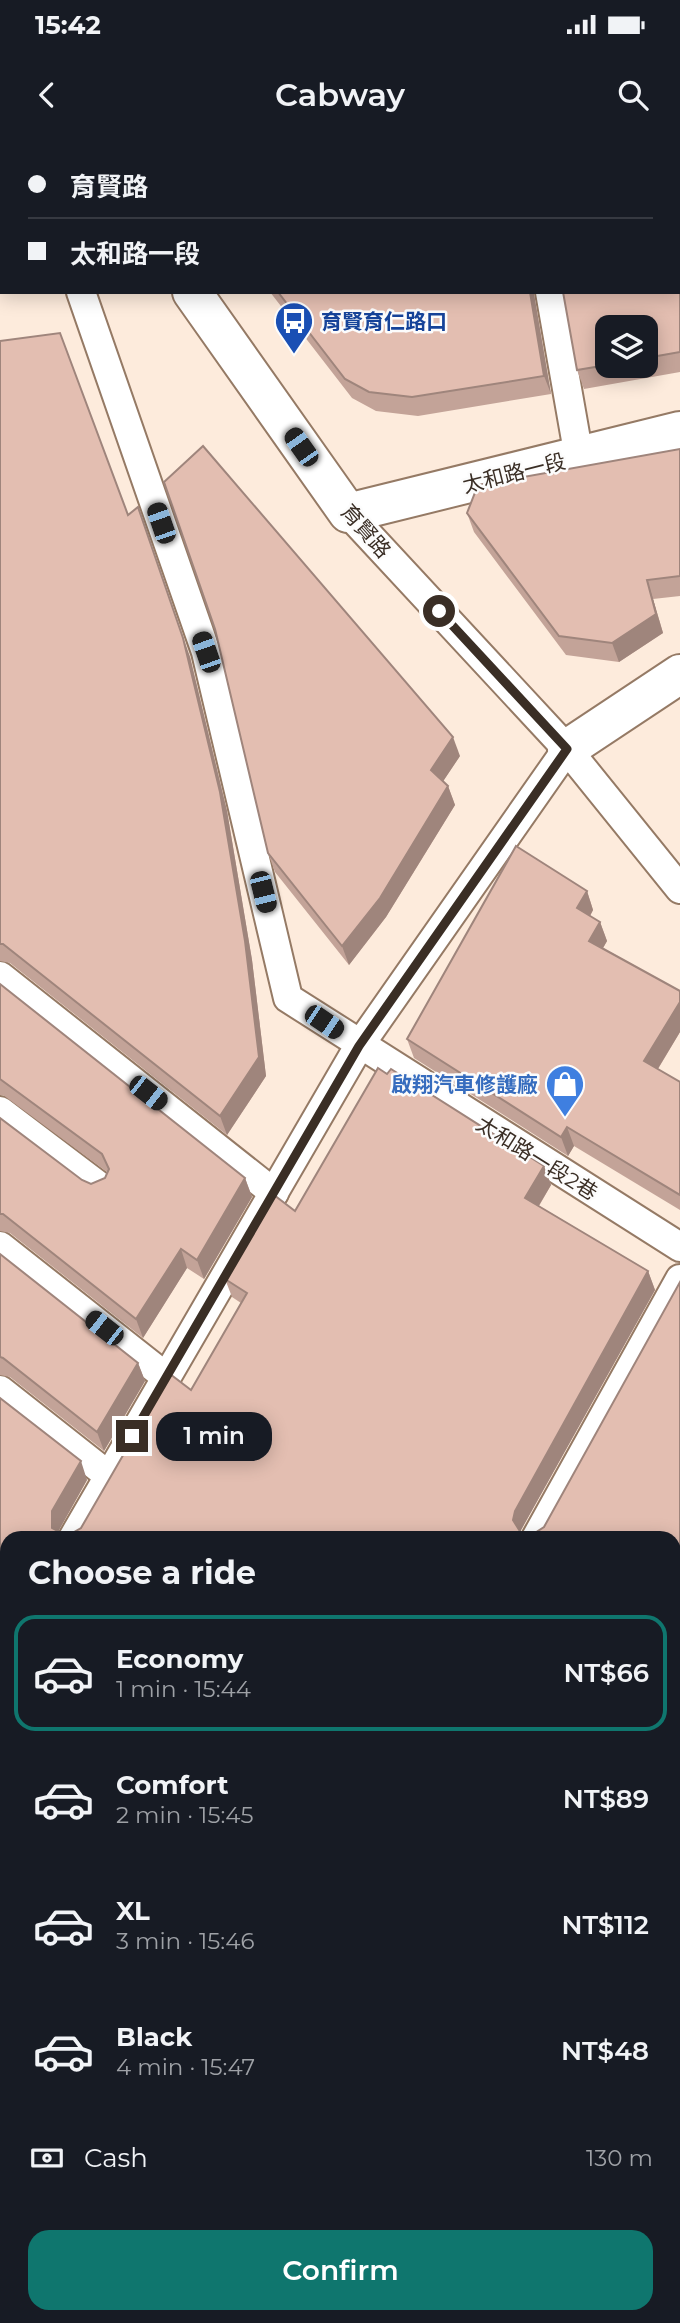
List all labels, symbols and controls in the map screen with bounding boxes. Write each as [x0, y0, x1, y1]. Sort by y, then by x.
text: 15:42 [35, 9, 101, 41]
text: Cabway [275, 75, 405, 114]
icon: back [28, 76, 66, 114]
icon: search [614, 76, 652, 114]
text: 育賢路 [70, 171, 148, 203]
text: 太和路一段 [70, 238, 200, 270]
bus stop icon: 育賢育仁路口 [273, 300, 315, 355]
place label: 育賢育仁路口 [321, 309, 447, 334]
map controls [595, 315, 658, 378]
button: layers [595, 315, 658, 378]
car [281, 424, 322, 470]
street label: 太和路一段 [460, 448, 568, 498]
street label: 育賢路 [336, 499, 396, 563]
car [145, 500, 178, 546]
route start [423, 595, 455, 627]
car [190, 629, 223, 675]
car [248, 869, 279, 915]
car [301, 1002, 348, 1042]
shop icon: 啟翔汽車修護廠 [544, 1063, 586, 1118]
car [125, 1072, 172, 1114]
place label: 啟翔汽車修護廠 [391, 1072, 538, 1097]
street label: 太和路一段2巷 [472, 1111, 602, 1205]
car [81, 1307, 128, 1349]
callout: 1 min [156, 1412, 272, 1460]
route end [116, 1420, 148, 1452]
text: 1 min [183, 1422, 245, 1450]
text: Choose a ride [28, 1553, 256, 1592]
icon: car [32, 1642, 95, 1705]
text: Economy [116, 1643, 243, 1675]
text: NT$66 [564, 1657, 649, 1689]
text: 1 min · 15:44 [116, 1675, 251, 1703]
icon: car [32, 1768, 95, 1831]
text: Comfort [116, 1769, 228, 1801]
text: NT$89 [563, 1783, 649, 1815]
text: 2 min · 15:45 [116, 1801, 253, 1829]
icon: car [32, 1894, 95, 1957]
text: XL [116, 1895, 150, 1927]
text: NT$112 [561, 1909, 649, 1941]
text: 3 min · 15:46 [116, 1927, 254, 1955]
icon: car [32, 2020, 95, 2083]
text: Black [116, 2021, 192, 2053]
text: NT$48 [561, 2035, 649, 2067]
text: 4 min · 15:47 [116, 2053, 255, 2081]
icon: cash [28, 2139, 66, 2177]
text: Cash [84, 2142, 148, 2174]
text: 130 m [586, 2144, 653, 2172]
button: Confirm [28, 2230, 653, 2310]

